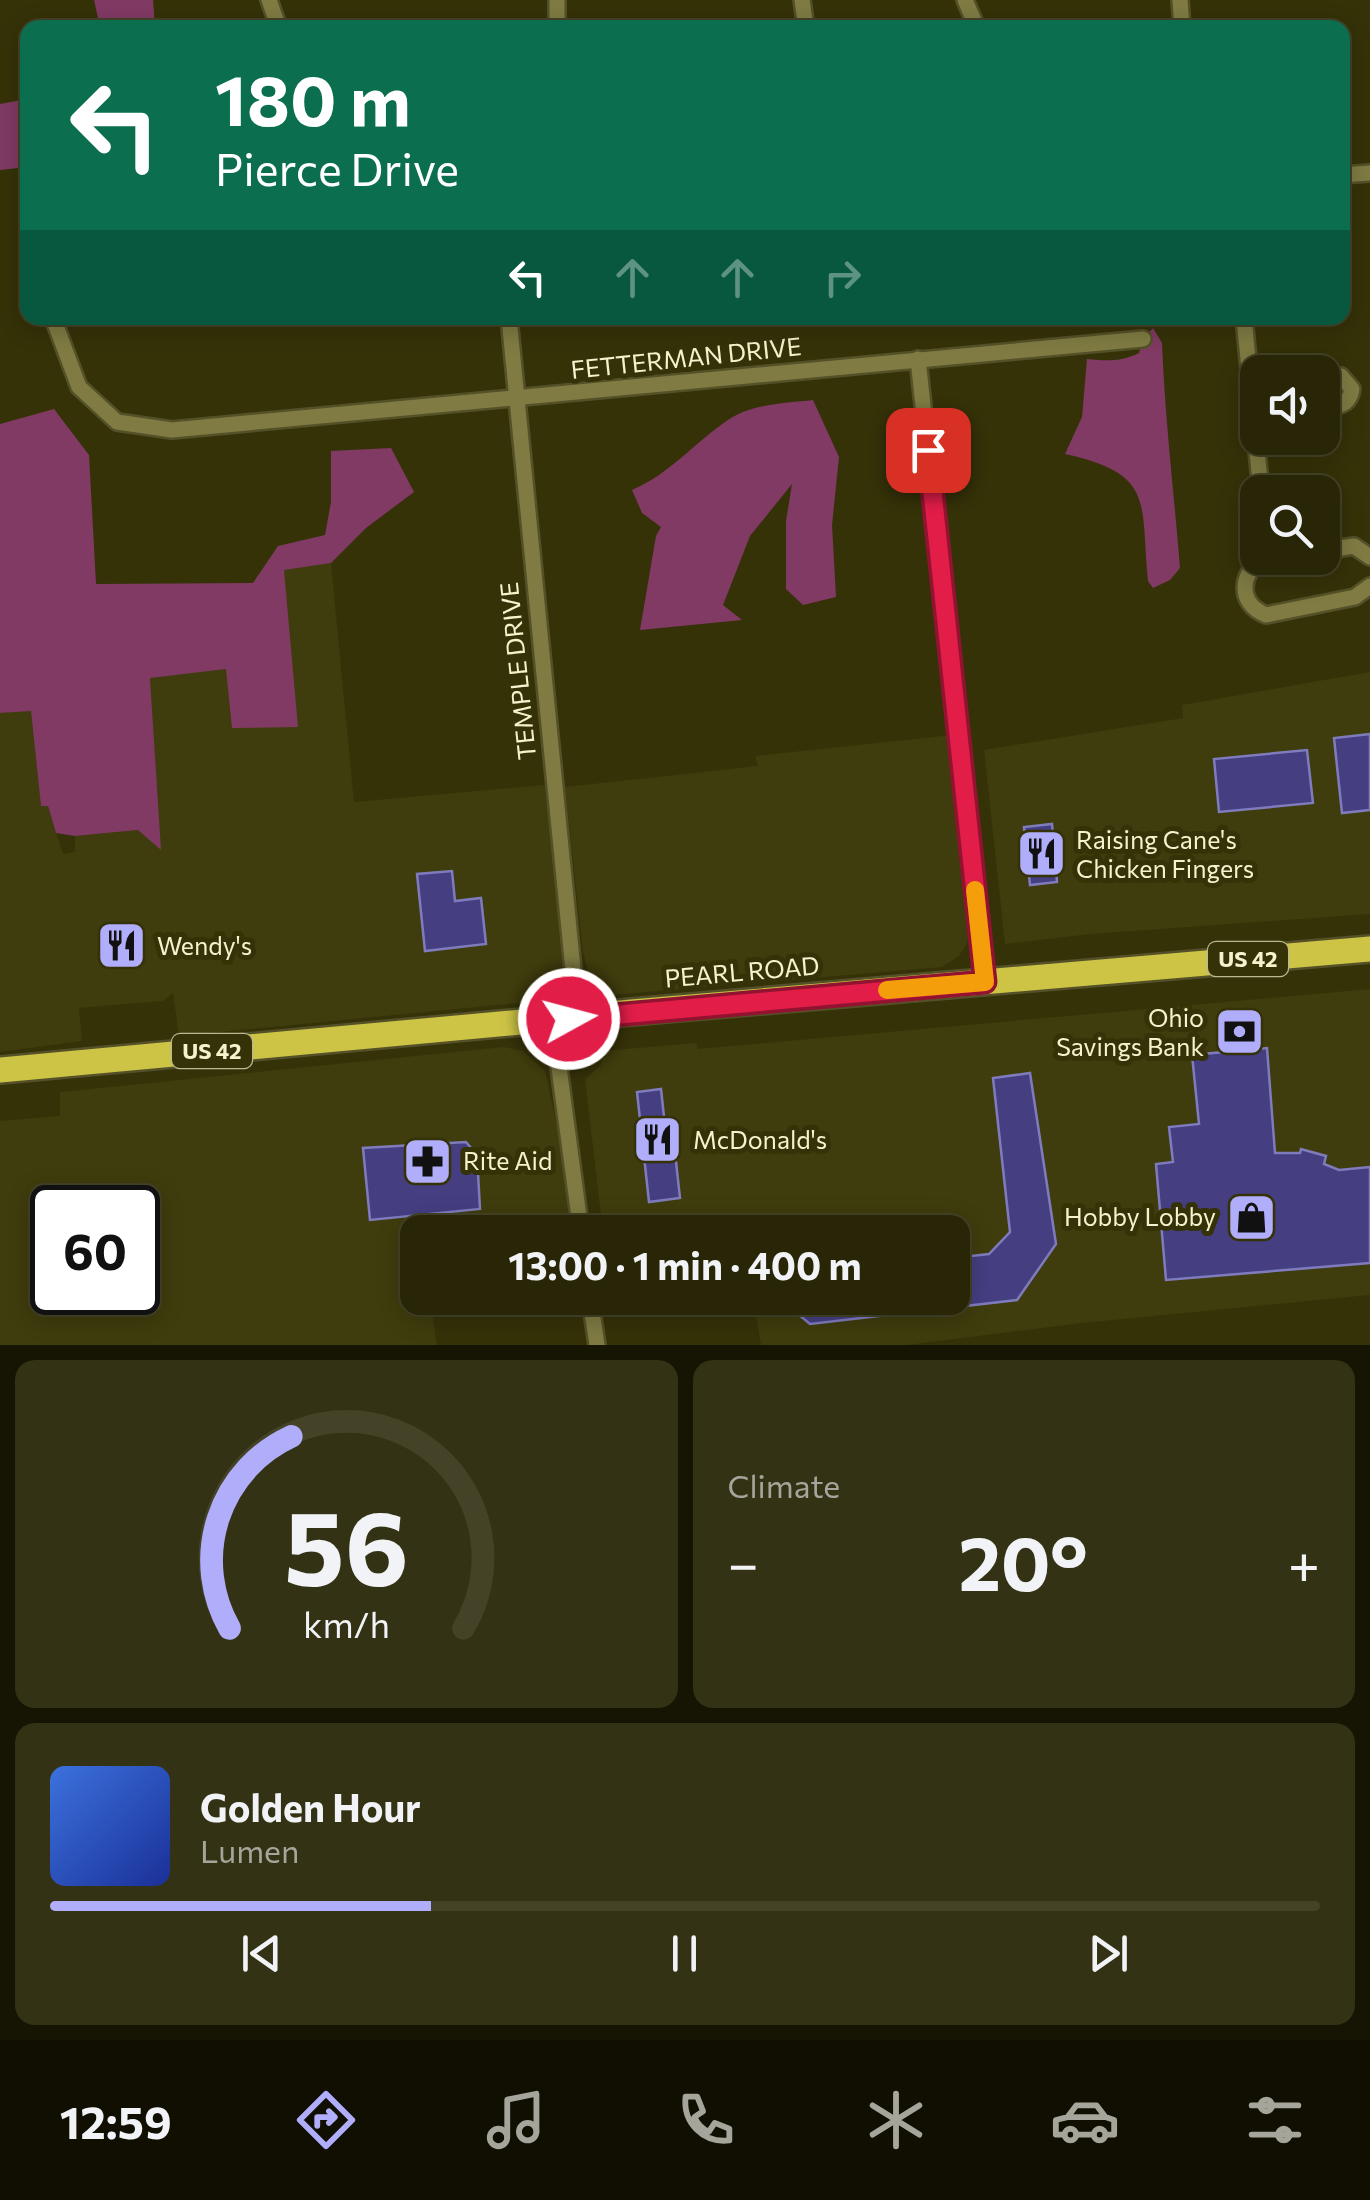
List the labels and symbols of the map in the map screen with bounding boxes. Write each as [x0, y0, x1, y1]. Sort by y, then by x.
street label: FETTERMAN DRIVE [569, 330, 803, 384]
pin [886, 408, 971, 493]
street label: TEMPLE DRIVE [493, 581, 541, 761]
place label: Raising Cane's Chicken Fingers [1076, 824, 1254, 883]
restaurant icon: Raising Cane's Chicken Fingers [1015, 828, 1067, 880]
restaurant icon: Wendy's [96, 920, 148, 972]
place label: Wendy's [157, 930, 252, 960]
road number: US 42 [1208, 942, 1288, 976]
street label: PEARL ROAD [663, 949, 821, 993]
position arrow [517, 967, 621, 1071]
place label: Ohio Savings Bank [1056, 1002, 1204, 1061]
bank icon: Ohio Savings Bank [1213, 1006, 1265, 1058]
road number: US 42 [172, 1034, 252, 1068]
restaurant icon: McDonald's [632, 1114, 684, 1166]
place label: McDonald's [693, 1124, 827, 1154]
pharmacy icon: Rite Aid [402, 1135, 454, 1187]
place label: Rite Aid [463, 1145, 552, 1175]
speed limit sign: 60 [30, 1185, 160, 1315]
shop icon: Hobby Lobby [1225, 1191, 1277, 1243]
place label: Hobby Lobby [1064, 1201, 1216, 1231]

